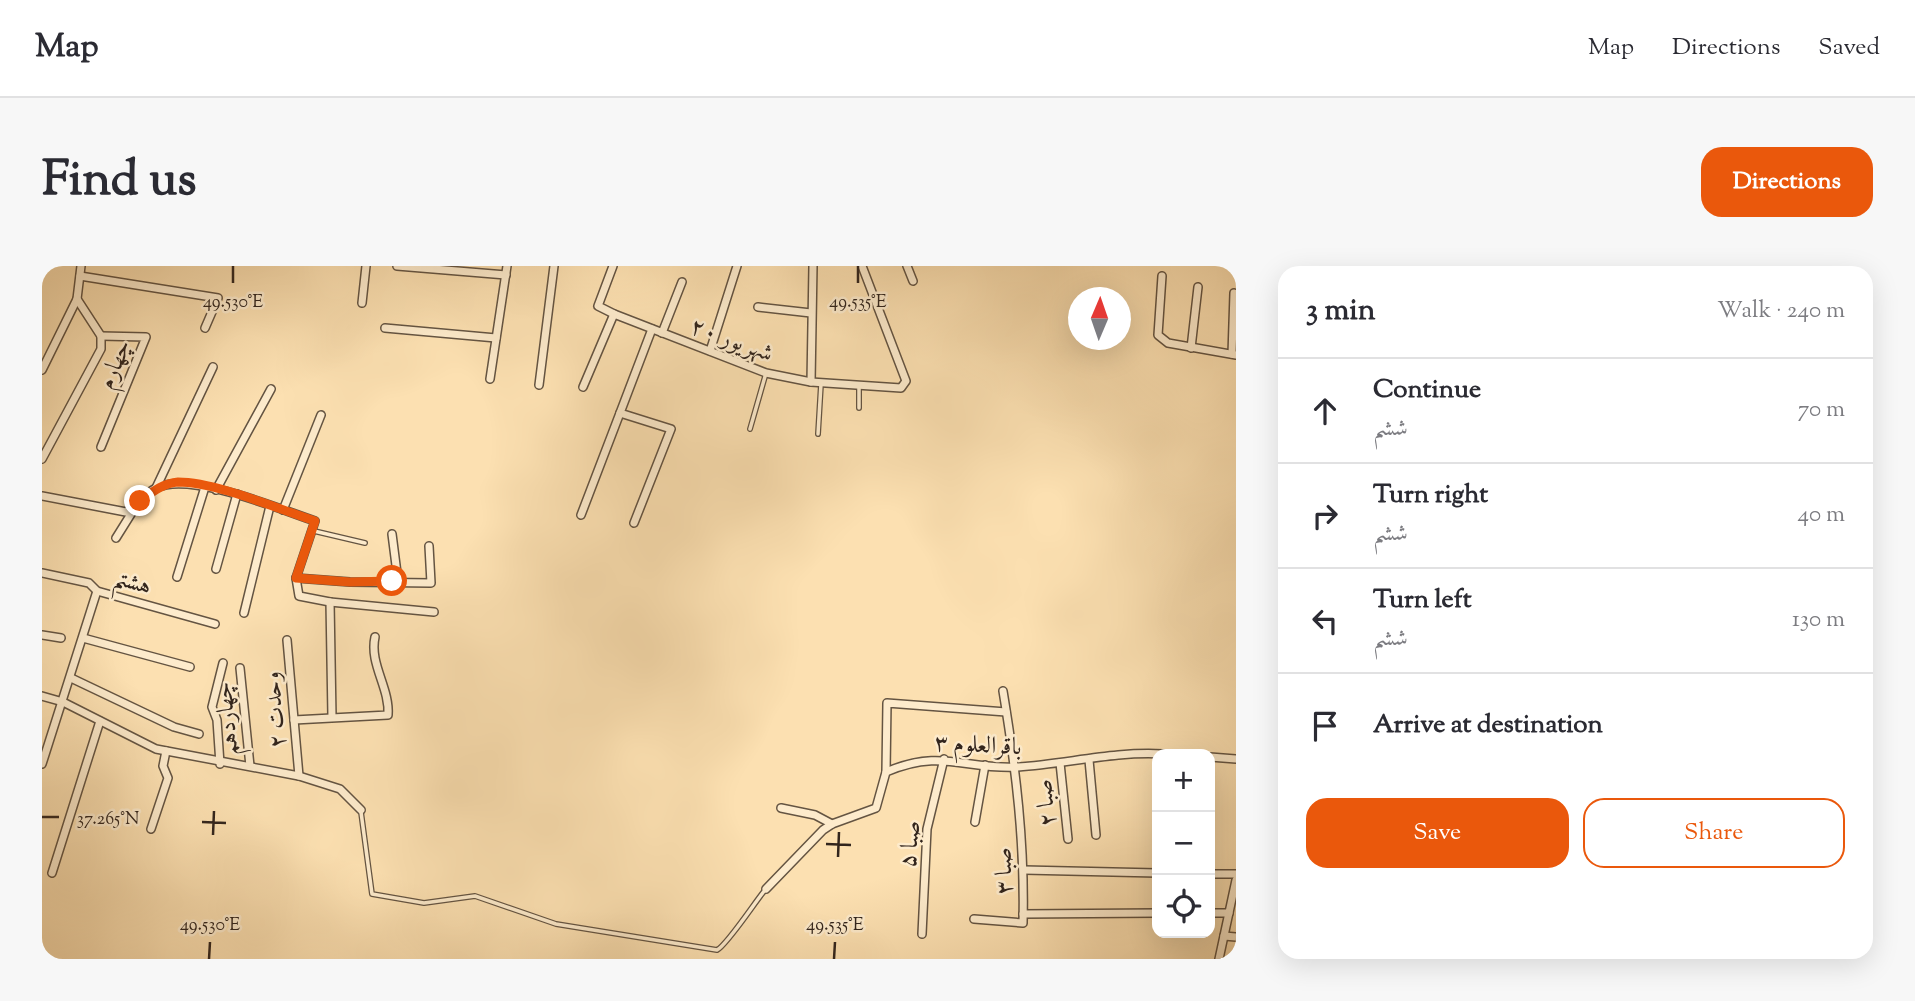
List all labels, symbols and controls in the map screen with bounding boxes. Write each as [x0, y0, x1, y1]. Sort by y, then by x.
text: Map [35, 24, 99, 72]
text: Map [1588, 31, 1634, 65]
text: Directions [1672, 31, 1780, 65]
text: Saved [1818, 31, 1880, 65]
text: Find us [42, 147, 196, 217]
button: Directions [1701, 147, 1873, 217]
north arrow [1068, 287, 1131, 350]
text: 49.530°E [203, 290, 263, 316]
text: 49.535°E [829, 290, 887, 316]
text: 3 min [1306, 290, 1376, 333]
text: Walk · 240 m [1717, 295, 1845, 328]
street label: شهریور ۲۰ [685, 310, 778, 372]
street label: چهارم [91, 335, 143, 396]
text: Continue [1373, 372, 1481, 409]
icon: ahead [1306, 392, 1344, 430]
text: 70 m [1798, 394, 1845, 427]
text: ششم [1373, 413, 1408, 446]
text: Turn right [1373, 477, 1488, 514]
route end [124, 485, 155, 516]
icon: right [1306, 497, 1344, 535]
text: 40 m [1798, 499, 1845, 532]
text: ششم [1373, 518, 1408, 551]
street label: هشتم [108, 561, 155, 609]
route start [376, 565, 407, 596]
text: Turn left [1373, 582, 1472, 619]
icon: left [1306, 602, 1344, 640]
text: 130 m [1792, 604, 1845, 637]
text: ششم [1373, 623, 1408, 656]
street label: وحدت ۲ [256, 670, 296, 750]
street label: چهاردهم [207, 680, 252, 758]
icon: arrive [1306, 707, 1344, 745]
text: Arrive at destination [1373, 707, 1603, 744]
street label: باقرالعلوم ۳ [933, 727, 1022, 767]
map controls [1152, 749, 1215, 938]
button: + [1152, 749, 1215, 812]
street label: صبا ۲ [1028, 778, 1066, 828]
button: Save [1306, 798, 1569, 868]
button: Share [1583, 798, 1845, 868]
text: 37.265°N [77, 807, 139, 833]
button: − [1152, 812, 1215, 875]
street label: صبا ۵ [892, 819, 930, 869]
street label: صبا ۳ [987, 847, 1023, 895]
button: locate [1152, 875, 1215, 938]
text: 49.530°E [180, 913, 240, 939]
text: 49.535°E [806, 913, 864, 939]

